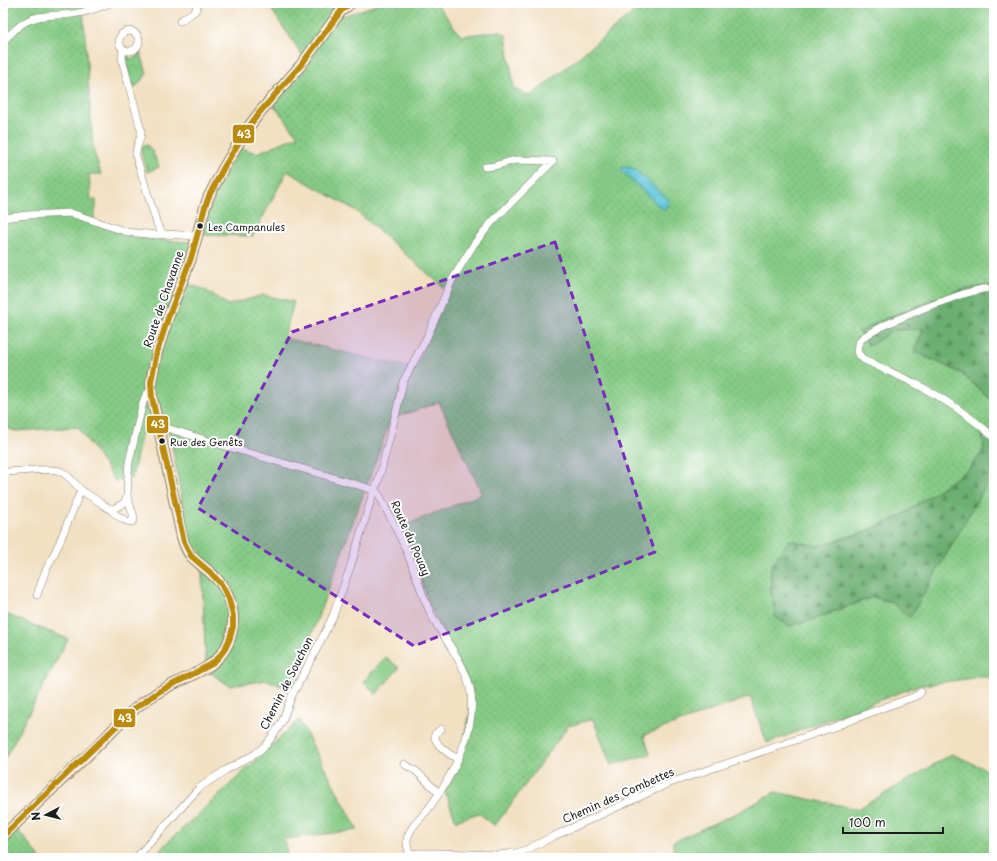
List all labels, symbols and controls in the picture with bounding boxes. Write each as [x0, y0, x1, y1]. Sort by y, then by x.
line badge: 43 [232, 124, 255, 144]
text: 43 [237, 125, 251, 142]
place label: Les Campanules [208, 219, 286, 234]
marker: Les Campanules [195, 221, 205, 231]
street label: Route de Chavanne [138, 248, 188, 350]
line badge: 43 [146, 415, 169, 434]
text: 43 [151, 415, 165, 432]
place label: Rue des Genêts [170, 434, 243, 449]
marker: Rue des Genêts [157, 436, 167, 446]
street label: Route du Pouay [387, 498, 435, 578]
street label: Chemin de Souchon [255, 633, 317, 733]
line badge: 43 [113, 708, 136, 728]
text: 43 [118, 709, 132, 726]
street label: Chemin des Combettes [560, 763, 676, 827]
north arrow [26, 795, 66, 835]
scale bar [843, 809, 943, 835]
text: N [27, 811, 45, 822]
text: 100 m [849, 813, 886, 831]

